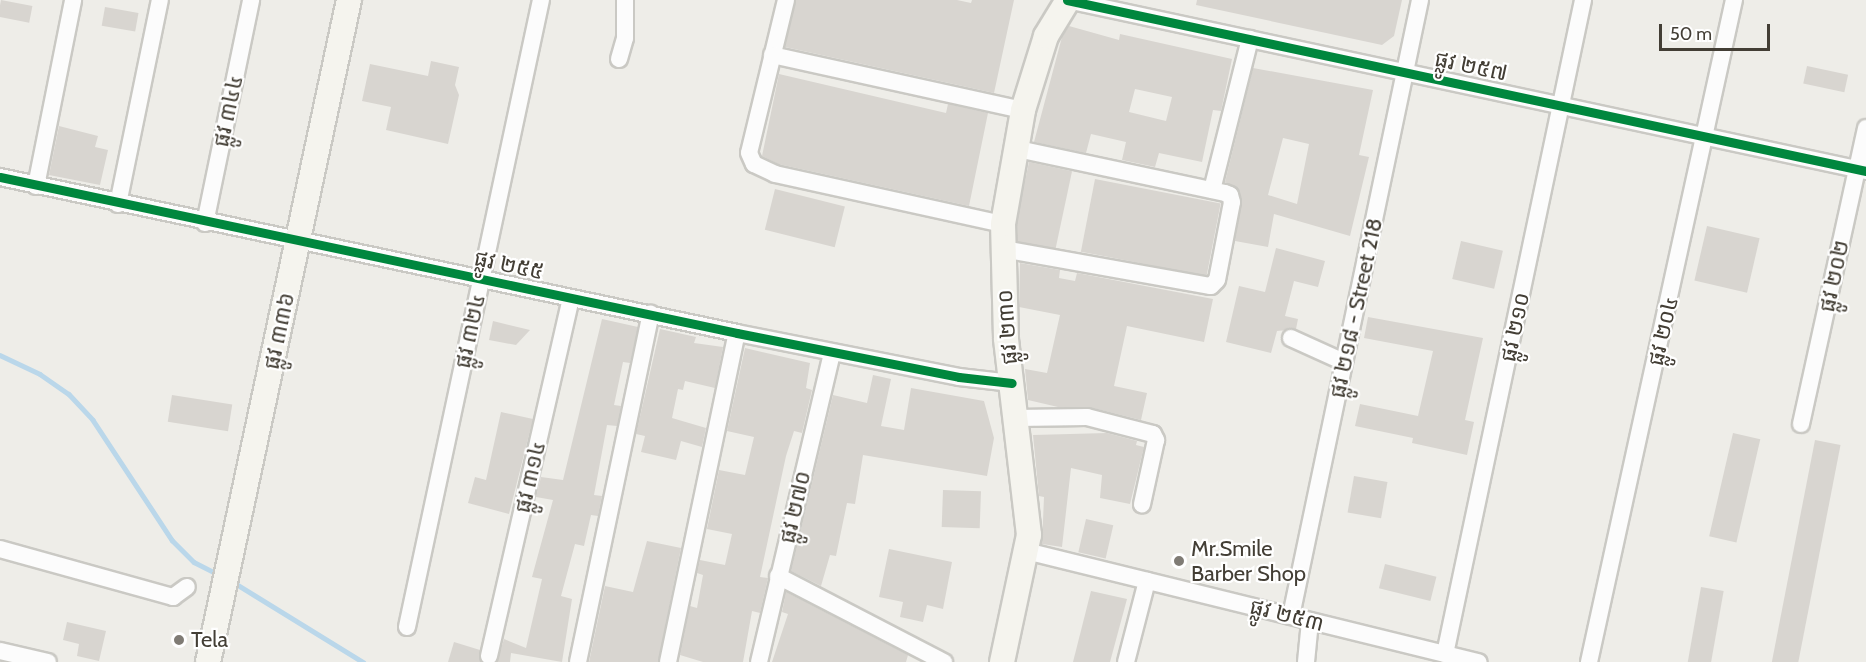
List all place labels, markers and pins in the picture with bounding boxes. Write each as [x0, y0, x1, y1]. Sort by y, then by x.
place label: Mr.Smile Barber Shop [1191, 535, 1306, 586]
marker: Mr.Smile Barber Shop [1172, 554, 1186, 568]
place label: Tela [191, 627, 228, 653]
marker: Tela [172, 633, 186, 647]

